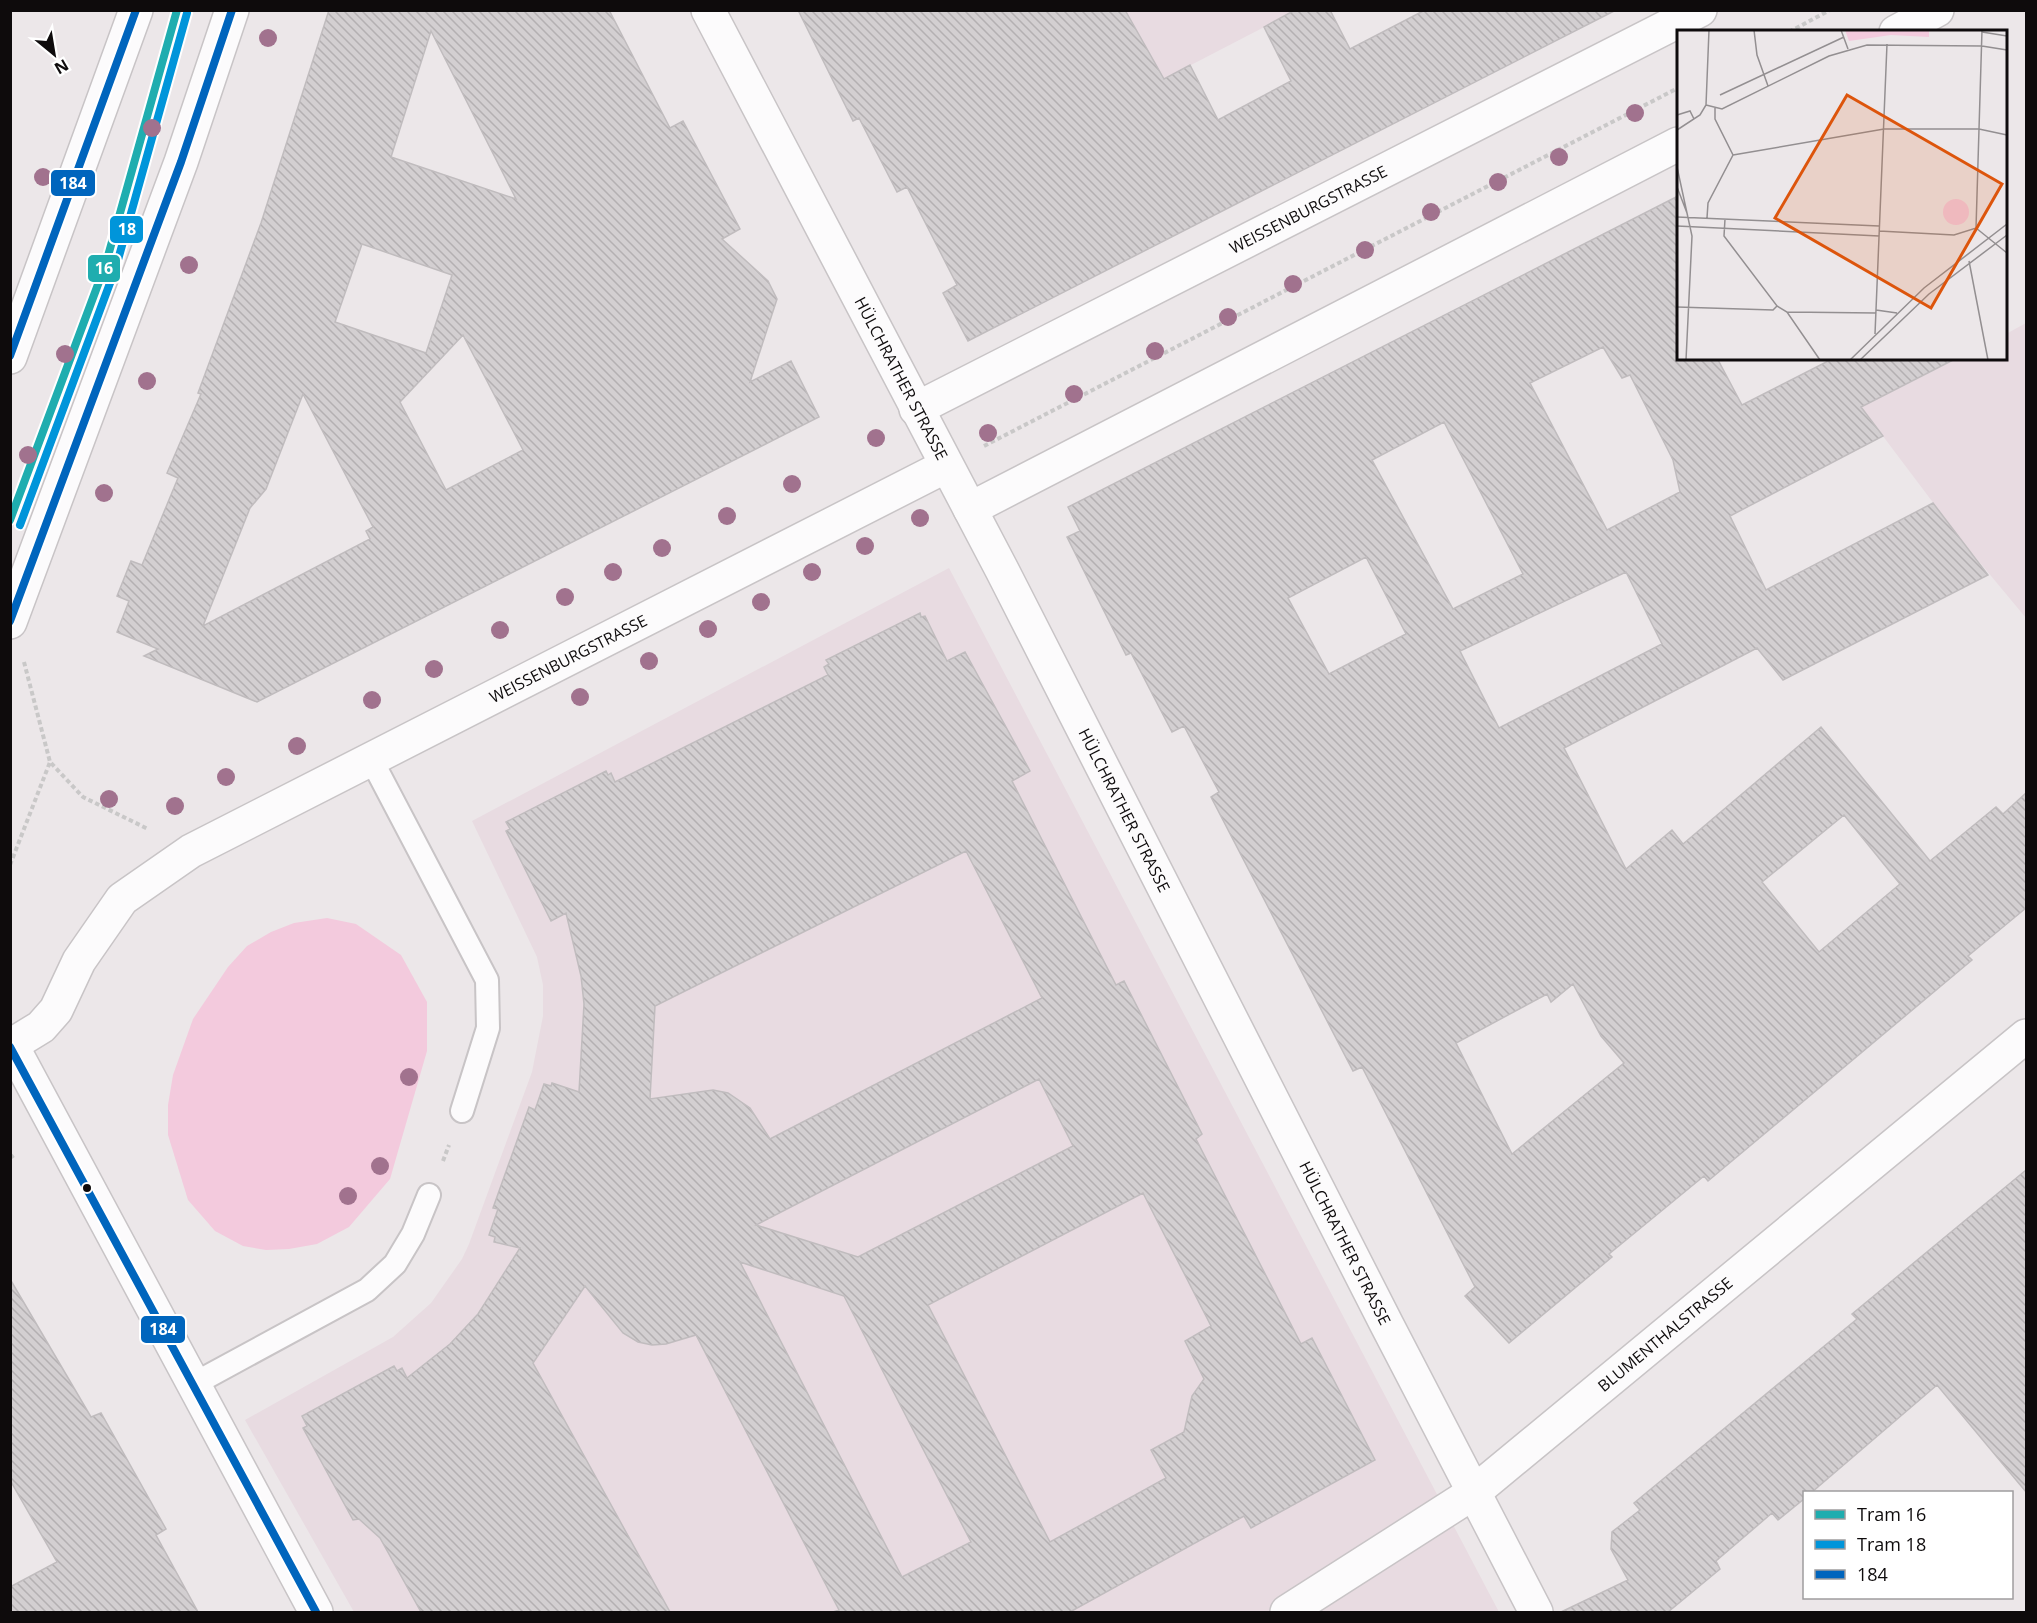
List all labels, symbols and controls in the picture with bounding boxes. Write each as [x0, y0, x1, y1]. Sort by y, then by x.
north arrow [24, 24, 84, 84]
inset map [1677, 30, 2007, 360]
text: N [50, 54, 73, 80]
street label: WEISSENBURGSTRASSE [1226, 160, 1391, 259]
line badge: 184 [50, 169, 96, 197]
text: 184 [59, 172, 87, 194]
line badge: 18 [109, 215, 144, 244]
text: 18 [118, 218, 136, 240]
line badge: 16 [87, 254, 121, 283]
text: 16 [95, 257, 113, 279]
street label: HÜLCHRATHER STRASSE [849, 293, 953, 464]
street label: WEISSENBURGSTRASSE [486, 609, 651, 708]
street label: HÜLCHRATHER STRASSE [1073, 724, 1175, 896]
street label: HÜLCHRATHER STRASSE [1294, 1157, 1396, 1329]
unlabelled marker [81, 1182, 93, 1194]
street label: BLUMENTHALSTRASSE [1593, 1272, 1737, 1397]
line badge: 184 [140, 1315, 186, 1344]
text: 184 [149, 1318, 177, 1340]
legend [1803, 1491, 2013, 1599]
text: Tram 16 [1857, 1502, 1926, 1526]
text: Tram 18 [1857, 1532, 1926, 1556]
text: 184 [1857, 1562, 1888, 1586]

